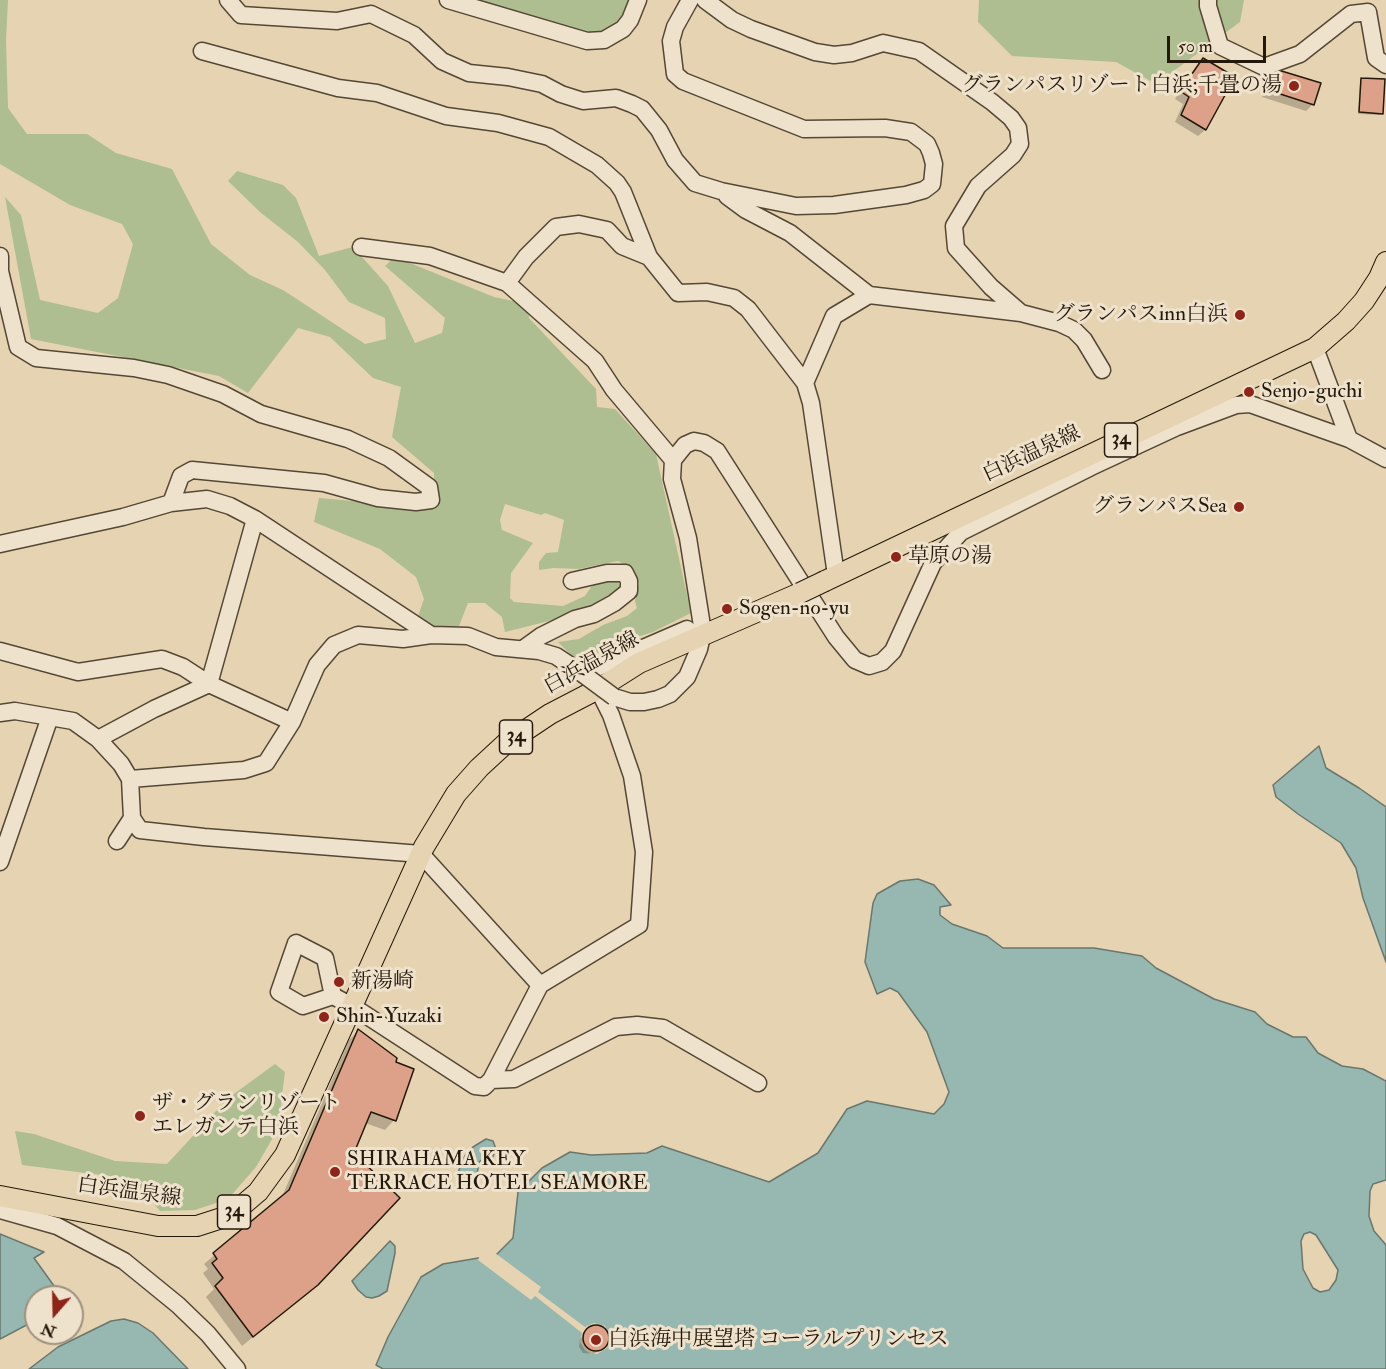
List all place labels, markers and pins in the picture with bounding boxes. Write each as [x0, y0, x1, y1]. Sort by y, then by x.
place label: グランパスリゾート白浜;千畳の湯 [962, 73, 1282, 99]
marker: グランパスリゾート白浜;千畳の湯 [1287, 79, 1301, 93]
place label: グランパスinn白浜 [1054, 302, 1228, 328]
marker: グランパスinn白浜 [1233, 308, 1247, 322]
place label: Senjo-guchi [1261, 379, 1363, 405]
marker: Senjo-guchi [1242, 385, 1256, 399]
place label: グランパスSea [1093, 494, 1227, 520]
marker: グランパスSea [1232, 500, 1246, 514]
place label: 草原の湯 [908, 544, 992, 570]
marker: 草原の湯 [889, 550, 903, 564]
place label: Sogen-no-yu [739, 596, 849, 622]
marker: Sogen-no-yu [720, 602, 734, 616]
place label: 新湯崎 [351, 969, 414, 995]
marker: 新湯崎 [332, 975, 346, 989]
place label: Shin-Yuzaki [336, 1004, 442, 1030]
marker: Shin-Yuzaki [317, 1010, 331, 1024]
place label: ザ・グランリゾート エレガンテ白浜 [152, 1091, 341, 1141]
marker: ザ・グランリゾート エレガンテ白浜 [133, 1109, 147, 1123]
place label: SHIRAHAMA KEY TERRACE HOTEL SEAMORE [347, 1147, 648, 1197]
marker: SHIRAHAMA KEY TERRACE HOTEL SEAMORE [328, 1165, 342, 1179]
place label: 白浜海中展望塔 コーラルプリンセス [608, 1327, 948, 1353]
marker: 白浜海中展望塔 コーラルプリンセス [589, 1333, 603, 1347]

